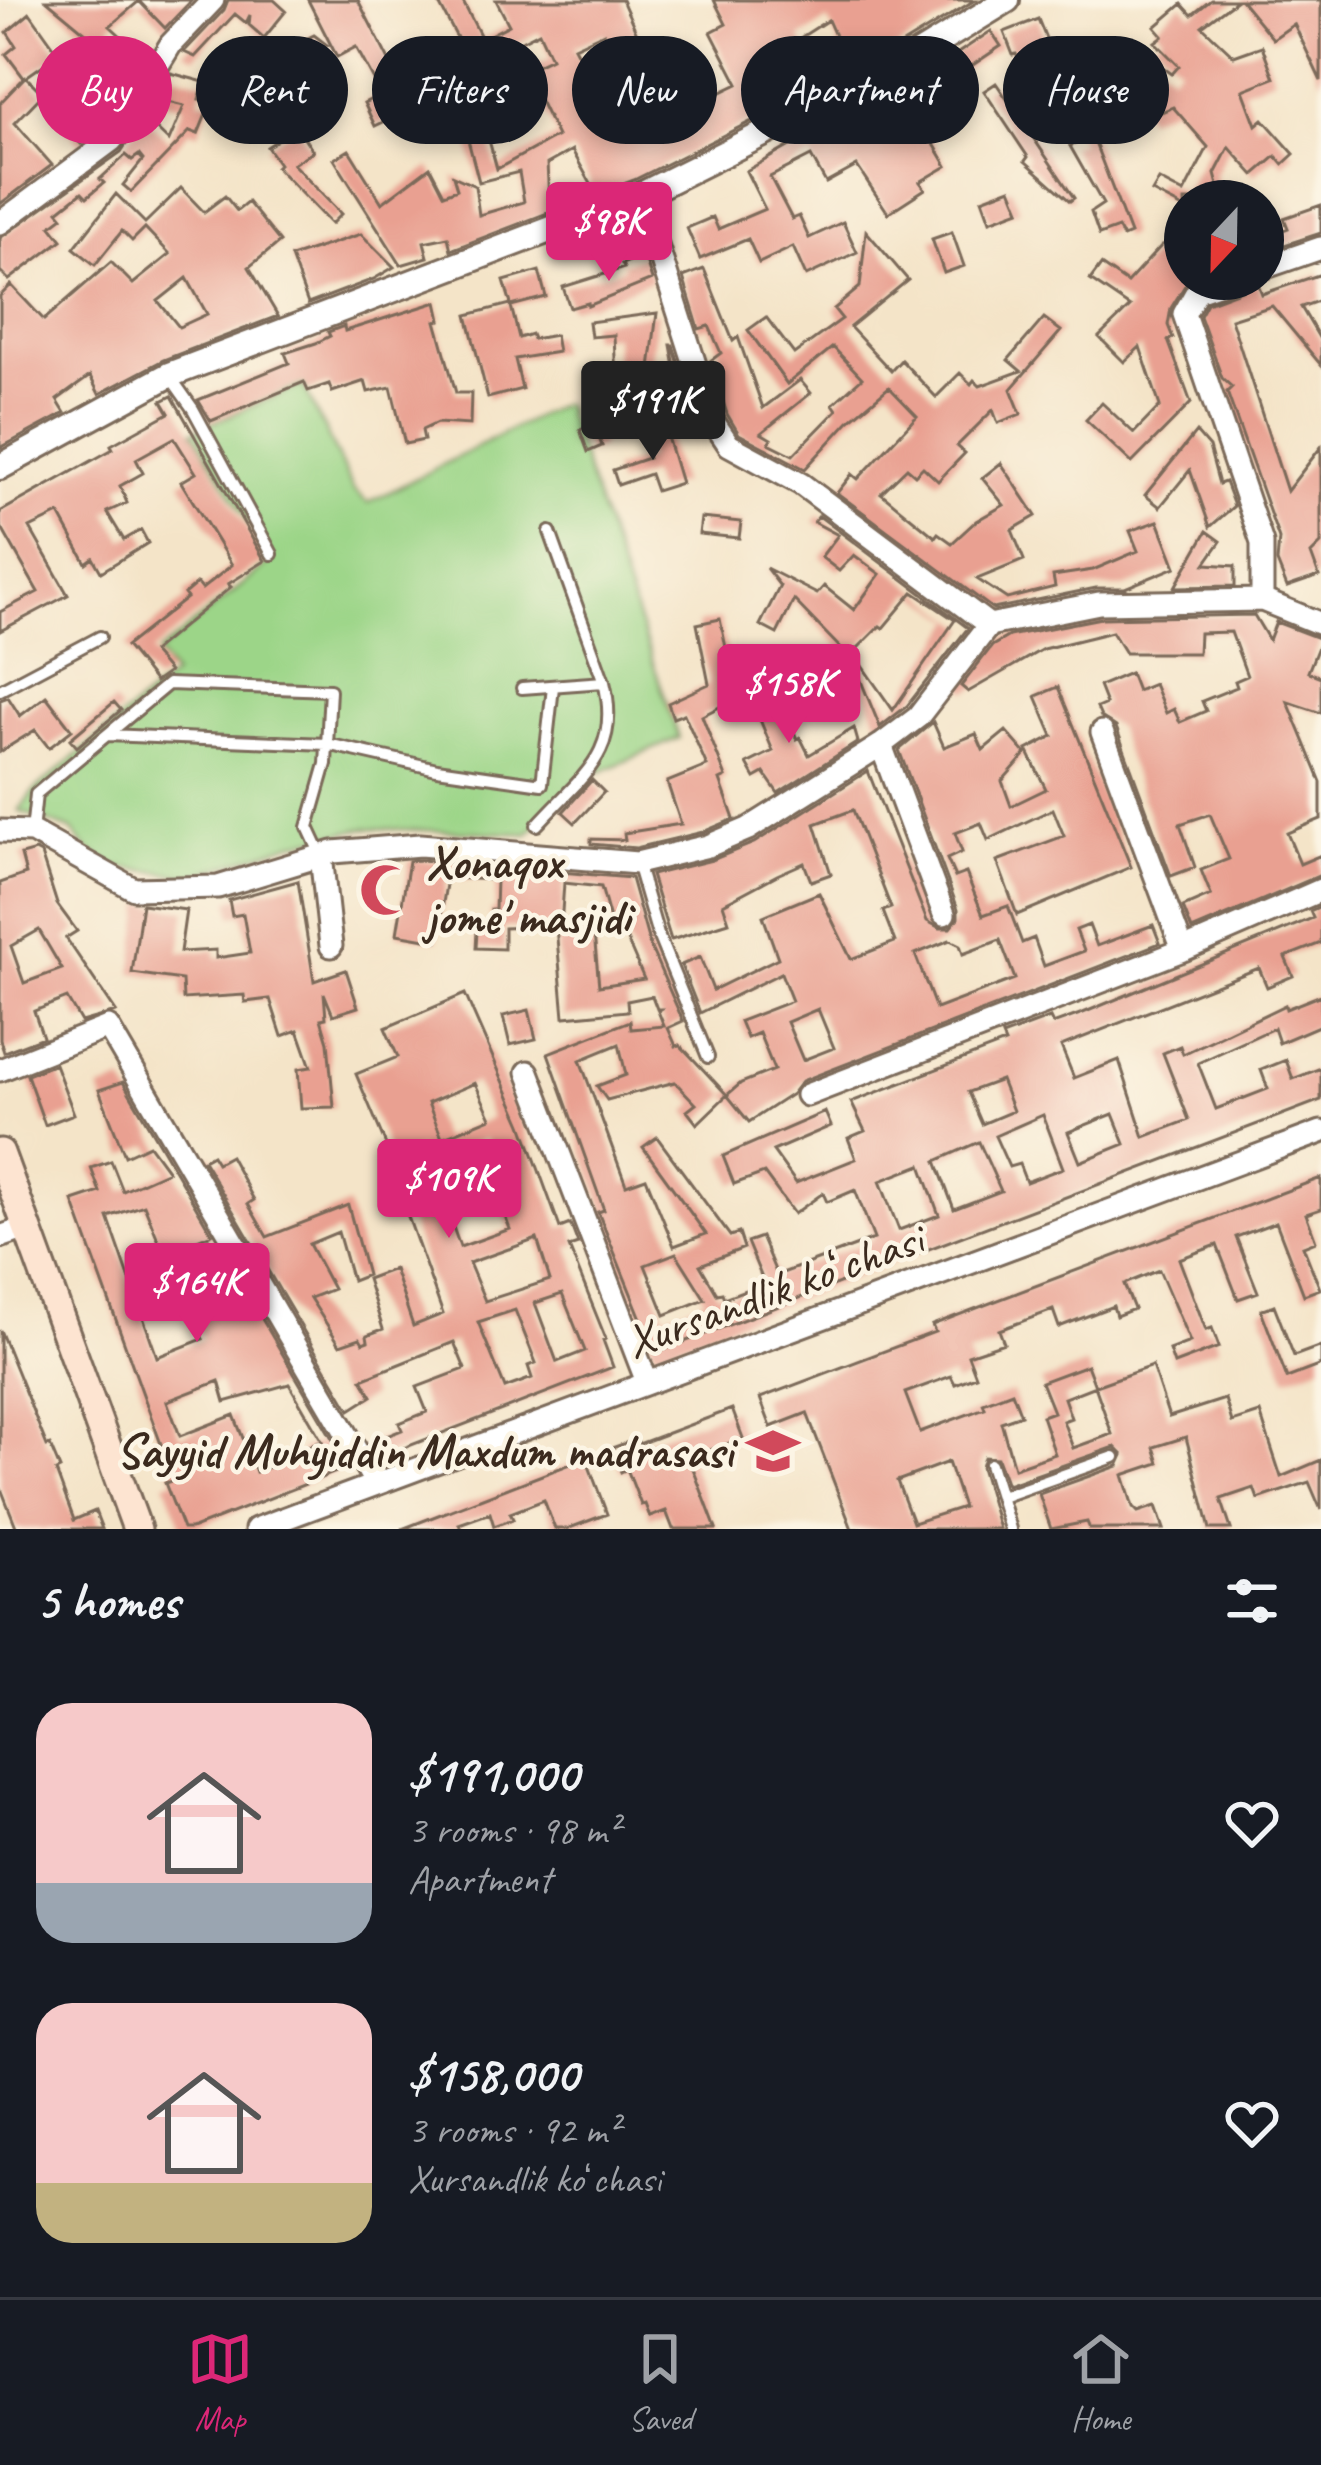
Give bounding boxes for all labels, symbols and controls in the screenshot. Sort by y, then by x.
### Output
chip: Buy [36,36,172,144]
chip: Rent [196,36,348,144]
chip: Filters [372,36,548,144]
chip: New [572,36,717,144]
chip: Apartment [741,36,979,144]
chip: House [1003,36,1169,144]
north arrow [1164,180,1284,300]
map controls [1164,180,1284,300]
pin: $98K [538,182,680,284]
text: $98K [573,196,645,245]
pin: $191K [569,361,737,463]
text: $191K [608,375,698,424]
pin: $158K [705,644,873,746]
text: $158K [744,658,834,707]
place label: Xonaqox jome' masjidi [421,832,637,947]
mosque icon: Xonaqox jome' masjidi [357,861,415,919]
pin: $109K [365,1139,533,1241]
text: $109K [404,1153,494,1202]
street label: Xursandlik koʻchasi [617,1207,935,1372]
pin: $164K [113,1243,281,1345]
text: $164K [152,1257,242,1306]
place label: Sayyid Muhyiddin Maxdum madrasasi [116,1421,739,1481]
school or university icon: Sayyid Muhyiddin Maxdum madrasasi [744,1422,802,1480]
icon: filters [1219,1568,1285,1634]
text: 5 homes [36,1569,179,1633]
text: $191,000 [408,1742,578,1806]
icon: home [132,1751,276,1895]
icon: heart [1219,1790,1285,1856]
text: 3 rooms · 98 m² [408,1806,619,1855]
text: Apartment [408,1855,551,1904]
text: $158,000 [408,2042,578,2106]
icon: home [132,2051,276,2195]
icon: heart [1219,2090,1285,2156]
text: 3 rooms · 92 m² [408,2106,619,2155]
text: Xursandlik koʻchasi [408,2155,661,2204]
tab: Map [187,2326,253,2440]
tab: Saved [627,2326,693,2440]
tab: Home [1068,2326,1134,2440]

